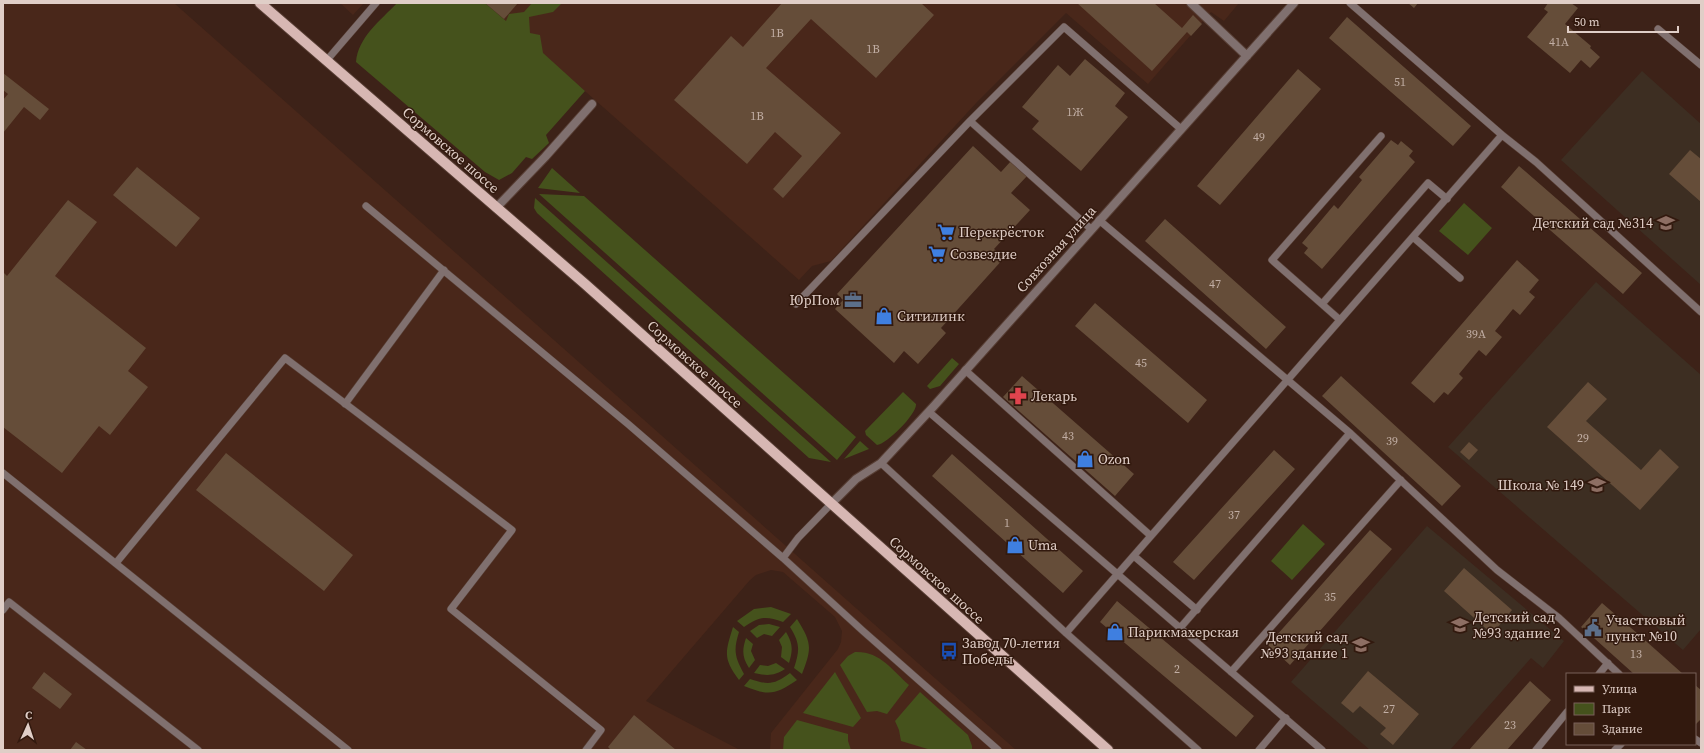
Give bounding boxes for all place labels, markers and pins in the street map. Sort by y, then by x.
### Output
place label: Детский сад №314 [1533,213,1653,233]
school or university icon: Детский сад №314 [1656,213,1676,233]
supermarket icon: Перекрёсток [936,222,956,242]
place label: Перекрёсток [959,222,1045,242]
supermarket icon: Созвездие [927,244,947,264]
place label: Созвездие [950,244,1017,264]
place label: ЮрПом [790,290,840,310]
office icon: ЮрПом [843,290,863,310]
shop icon: Ситилинк [874,306,894,326]
place label: Ситилинк [897,306,965,326]
pharmacy icon: Лекарь [1008,386,1028,406]
place label: Лекарь [1031,386,1077,406]
shop icon: Ozon [1075,449,1095,469]
place label: Ozon [1098,449,1131,469]
place label: Школа № 149 [1498,475,1584,495]
school or university icon: Школа № 149 [1587,475,1607,495]
shop icon: Uma [1005,535,1025,555]
place label: Uma [1028,535,1058,555]
place label: Детский сад №93 здание 2 [1473,607,1561,643]
place label: Участковый пункт №10 [1606,610,1686,646]
school or university icon: Детский сад №93 здание 2 [1450,615,1470,635]
public building icon: Участковый пункт №10 [1583,618,1603,638]
shop icon: Парикмахерская [1105,622,1125,642]
place label: Парикмахерская [1128,622,1239,642]
place label: Детский сад №93 здание 1 [1260,627,1348,663]
place label: Завод 70-летия Победы [962,633,1060,669]
school or university icon: Детский сад №93 здание 1 [1351,635,1371,655]
bus stop icon: Завод 70-летия Победы [939,641,959,661]

